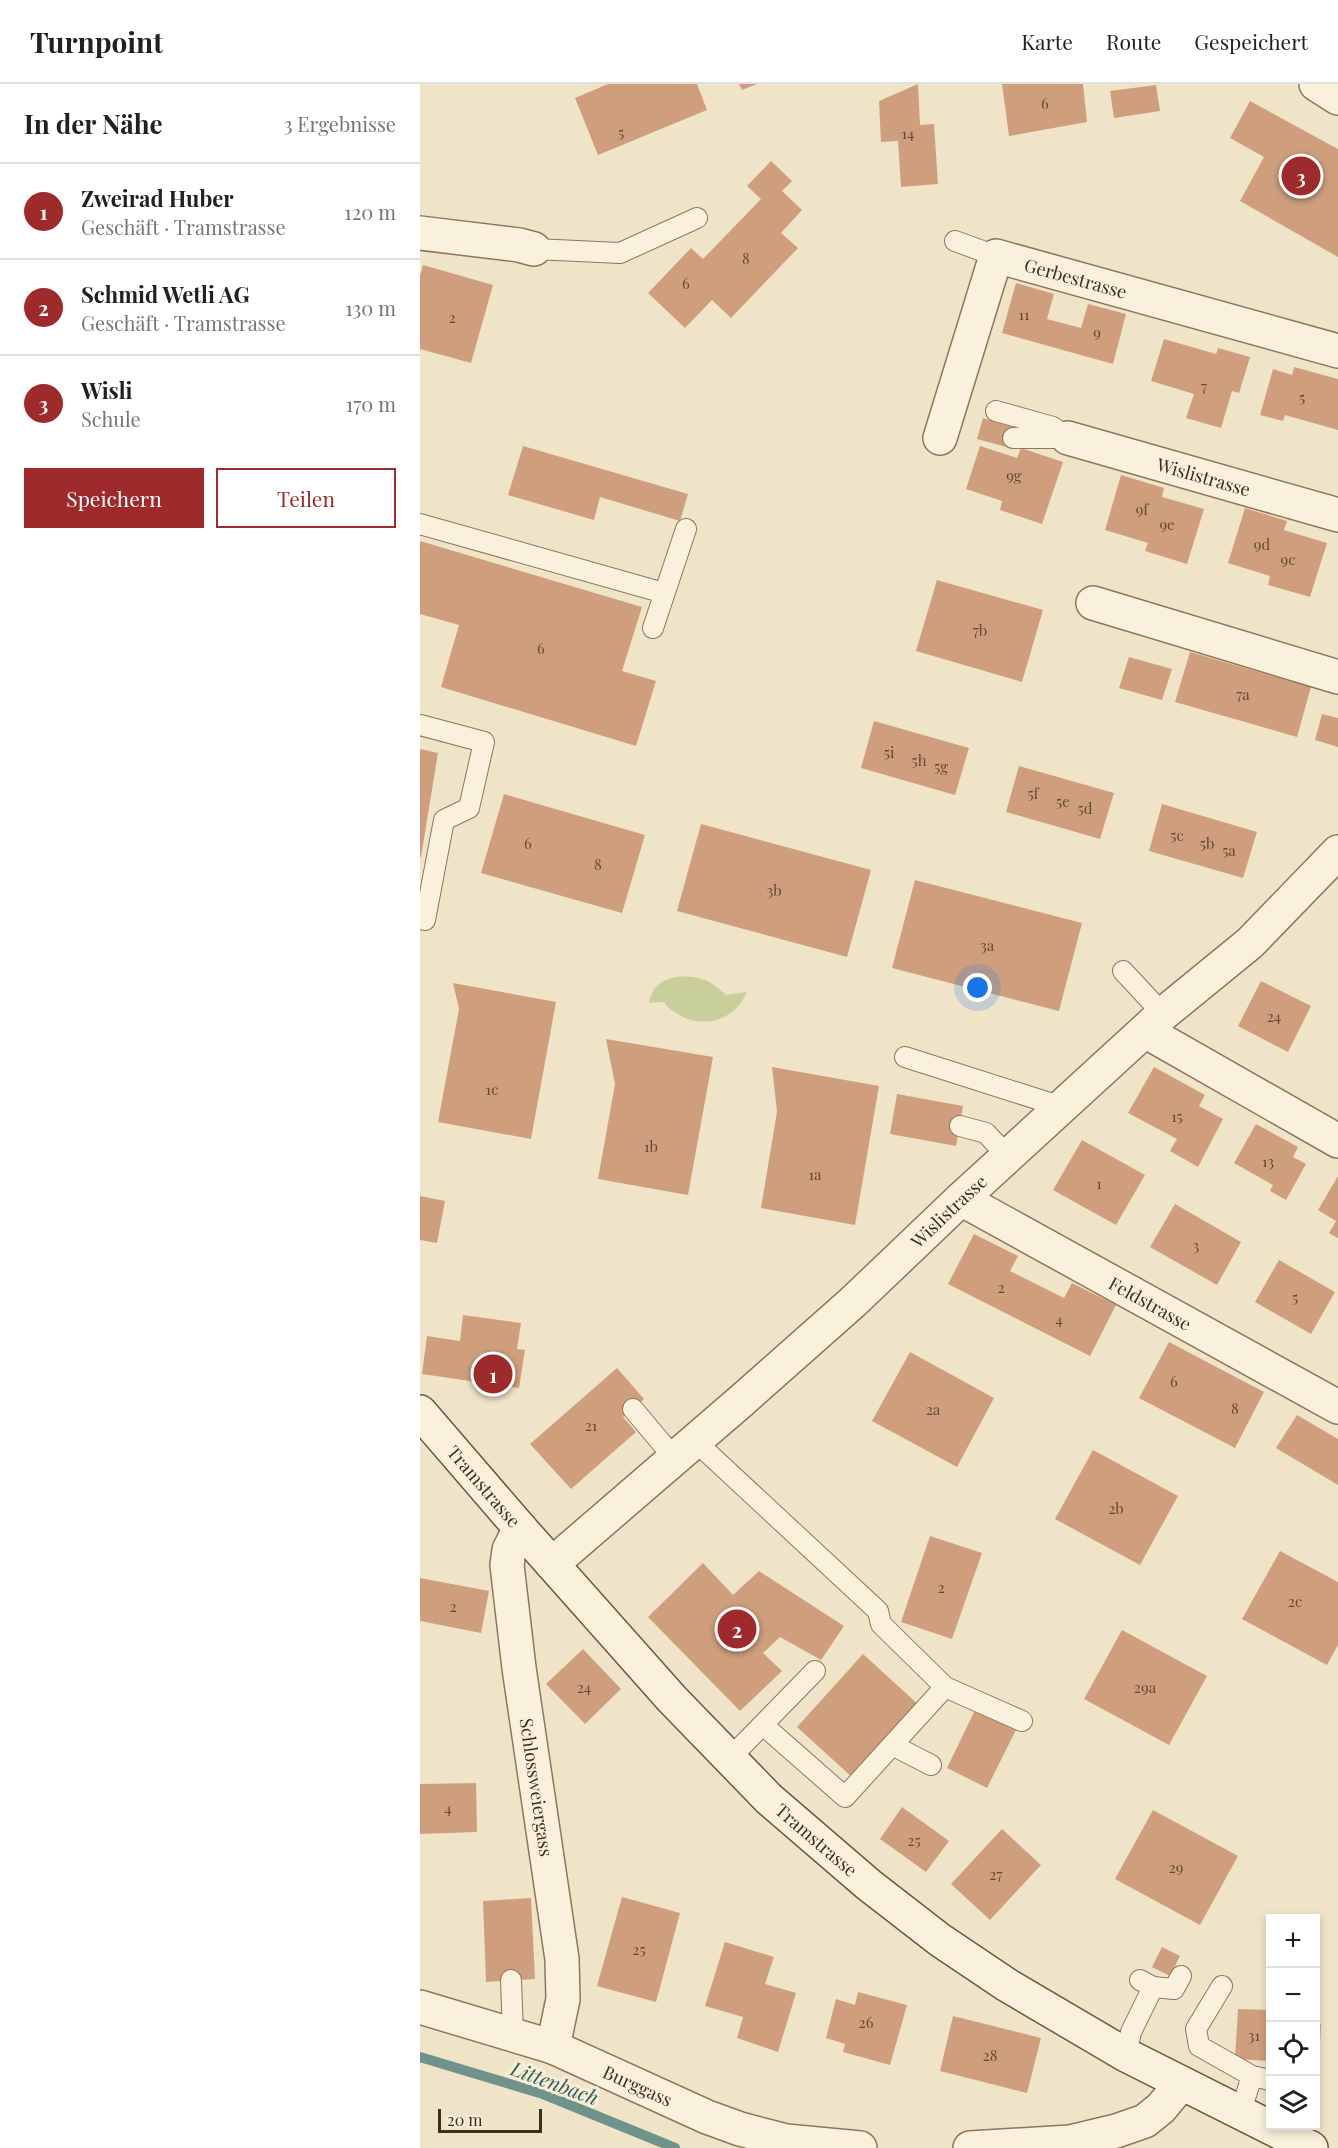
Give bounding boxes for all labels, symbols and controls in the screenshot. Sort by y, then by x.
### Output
text: Turnpoint [30,23,163,60]
text: Karte [1021,27,1073,55]
text: Route [1106,27,1161,55]
text: Gespeichert [1194,27,1308,55]
house number: 6 [1041,93,1049,113]
text: In der Nähe [24,106,163,141]
text: 3 Ergebnisse [283,110,396,137]
house number: 5 [618,122,624,142]
house number: 14 [902,123,914,143]
pin: 3 [1282,154,1320,199]
text: Zweirad Huber [81,183,234,213]
text: 1 [40,198,47,225]
text: 120 m [344,198,396,225]
text: Geschäft · Tramstrasse [81,213,286,240]
house number: 8 [742,248,750,268]
street label: Gerbestrasse [1022,252,1129,304]
house number: 6 [682,273,690,293]
text: Schmid Wetli AG [81,279,250,309]
text: 2 [38,294,49,321]
text: 130 m [345,294,396,321]
house number: 11 [1018,304,1030,324]
house number: 2 [448,307,456,327]
text: Geschäft · Tramstrasse [81,309,286,336]
house number: 9 [1093,322,1101,342]
text: Wisli [81,375,133,405]
house number: 7 [1201,376,1207,396]
house number: 5 [1299,387,1305,407]
text: 3 [39,390,48,417]
text: 170 m [346,390,396,417]
text: Schule [81,405,141,432]
street label: Wislistrasse [1153,452,1253,501]
house number: 9g [1006,465,1022,485]
button: Speichern [24,468,204,528]
button: Teilen [216,468,396,528]
house number: 9f [1136,499,1149,519]
house number: 9e [1159,514,1175,534]
house number: 9d [1254,534,1270,554]
house number: 9c [1281,549,1295,569]
house number: 7b [973,620,987,640]
house number: 6 [537,638,545,658]
house number: 7a [1236,684,1250,704]
house number: 5i [884,742,895,762]
house number: 5h [911,750,927,770]
house number: 5g [934,756,948,776]
house number: 5f [1027,783,1040,803]
house number: 5e [1056,791,1070,811]
house number: 5d [1078,798,1093,818]
house number: 5c [1170,825,1184,845]
house number: 6 [524,833,532,853]
house number: 5b [1200,833,1214,853]
house number: 5a [1222,840,1236,860]
house number: 8 [594,854,602,874]
house number: 3b [766,880,782,900]
house number: 3a [980,935,995,955]
your location [963,973,992,1002]
house number: 24 [1267,1006,1281,1026]
house number: 1c [486,1079,498,1099]
house number: 15 [1171,1106,1183,1126]
house number: 1b [644,1136,658,1156]
house number: 13 [1262,1151,1274,1171]
house number: 1a [808,1164,822,1184]
street label: Wislistrasse [905,1169,992,1254]
house number: 1 [1096,1173,1102,1193]
house number: 3 [1193,1235,1200,1255]
street label: Feldstrasse [1105,1271,1196,1336]
house number: 2 [997,1277,1005,1297]
house number: 5 [1292,1287,1298,1307]
house number: 4 [1055,1309,1063,1329]
pin: 1 [474,1352,512,1396]
house number: 6 [1170,1371,1178,1391]
house number: 8 [1231,1398,1239,1418]
house number: 2a [926,1399,941,1419]
house number: 21 [585,1415,598,1435]
street label: Tramstrasse [442,1440,526,1532]
house number: 2b [1108,1498,1124,1518]
house number: 2 [937,1577,945,1597]
house number: 2c [1288,1591,1302,1611]
house number: 2 [449,1596,457,1616]
pin: 2 [718,1606,756,1652]
house number: 24 [577,1677,591,1697]
house number: 29a [1134,1677,1157,1697]
street label: Schlossweiergass [515,1716,559,1858]
house number: 4 [444,1798,452,1818]
street label: Tramstrasse [771,1798,863,1882]
house number: 25 [907,1830,921,1850]
house number: 29 [1169,1857,1183,1877]
house number: 27 [989,1864,1003,1884]
map controls [1266,1914,1320,2130]
button: + [1266,1914,1320,1968]
house number: 25 [632,1939,646,1959]
button: − [1266,1968,1320,2022]
house number: 26 [859,2012,874,2032]
button: locate [1266,2022,1320,2076]
house number: 31 [1248,2025,1261,2045]
house number: 28 [983,2045,998,2065]
water label: Littenbach [507,2053,603,2110]
street label: Burggass [599,2059,676,2112]
button: layers [1266,2076,1320,2130]
scale bar [438,2106,542,2134]
text: 20 m [447,2109,482,2130]

